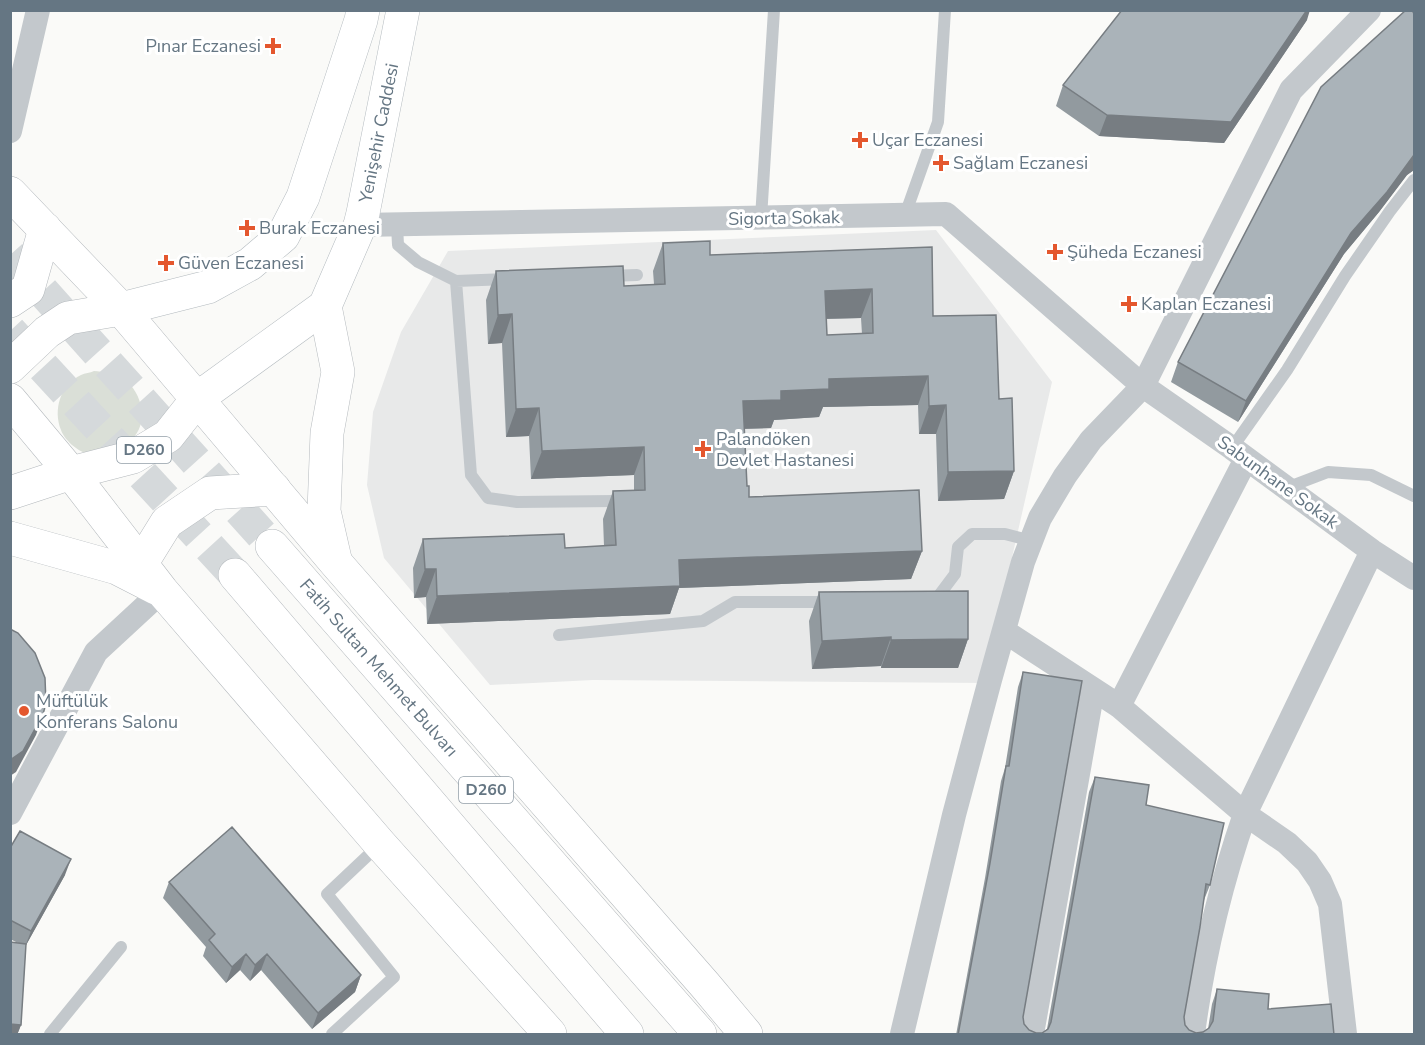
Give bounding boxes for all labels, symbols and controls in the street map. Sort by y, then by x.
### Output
place label: Pınar Eczanesi [146,34,261,58]
marker: Pınar Eczanesi [266,39,280,53]
street label: Yenişehir Caddesi [353,61,404,206]
place label: Uçar Eczanesi [872,128,983,152]
marker: Uçar Eczanesi [853,133,867,147]
place label: Sağlam Eczanesi [953,151,1088,175]
marker: Sağlam Eczanesi [934,156,948,170]
street label: Sigorta Sokak [728,205,841,231]
place label: Burak Eczanesi [259,216,380,240]
marker: Burak Eczanesi [240,221,254,235]
place label: Şüheda Eczanesi [1067,240,1202,264]
marker: Şüheda Eczanesi [1048,245,1062,259]
place label: Güven Eczanesi [178,251,304,275]
marker: Güven Eczanesi [159,256,173,270]
place label: Kaplan Eczanesi [1141,292,1271,316]
marker: Kaplan Eczanesi [1122,297,1136,311]
place label: Palandöken Devlet Hastanesi [716,427,854,472]
street label: Sabunhane Sokak [1213,430,1344,535]
road number: D260 [117,437,171,463]
marker: Palandöken Devlet Hastanesi [694,440,712,458]
street label: Fatih Sultan Mehmet Bulvarı [294,574,463,762]
place label: Müftülük Konferans Salonu [36,689,178,734]
marker: Müftülük Konferans Salonu [17,704,31,718]
road number: D260 [459,777,513,803]

